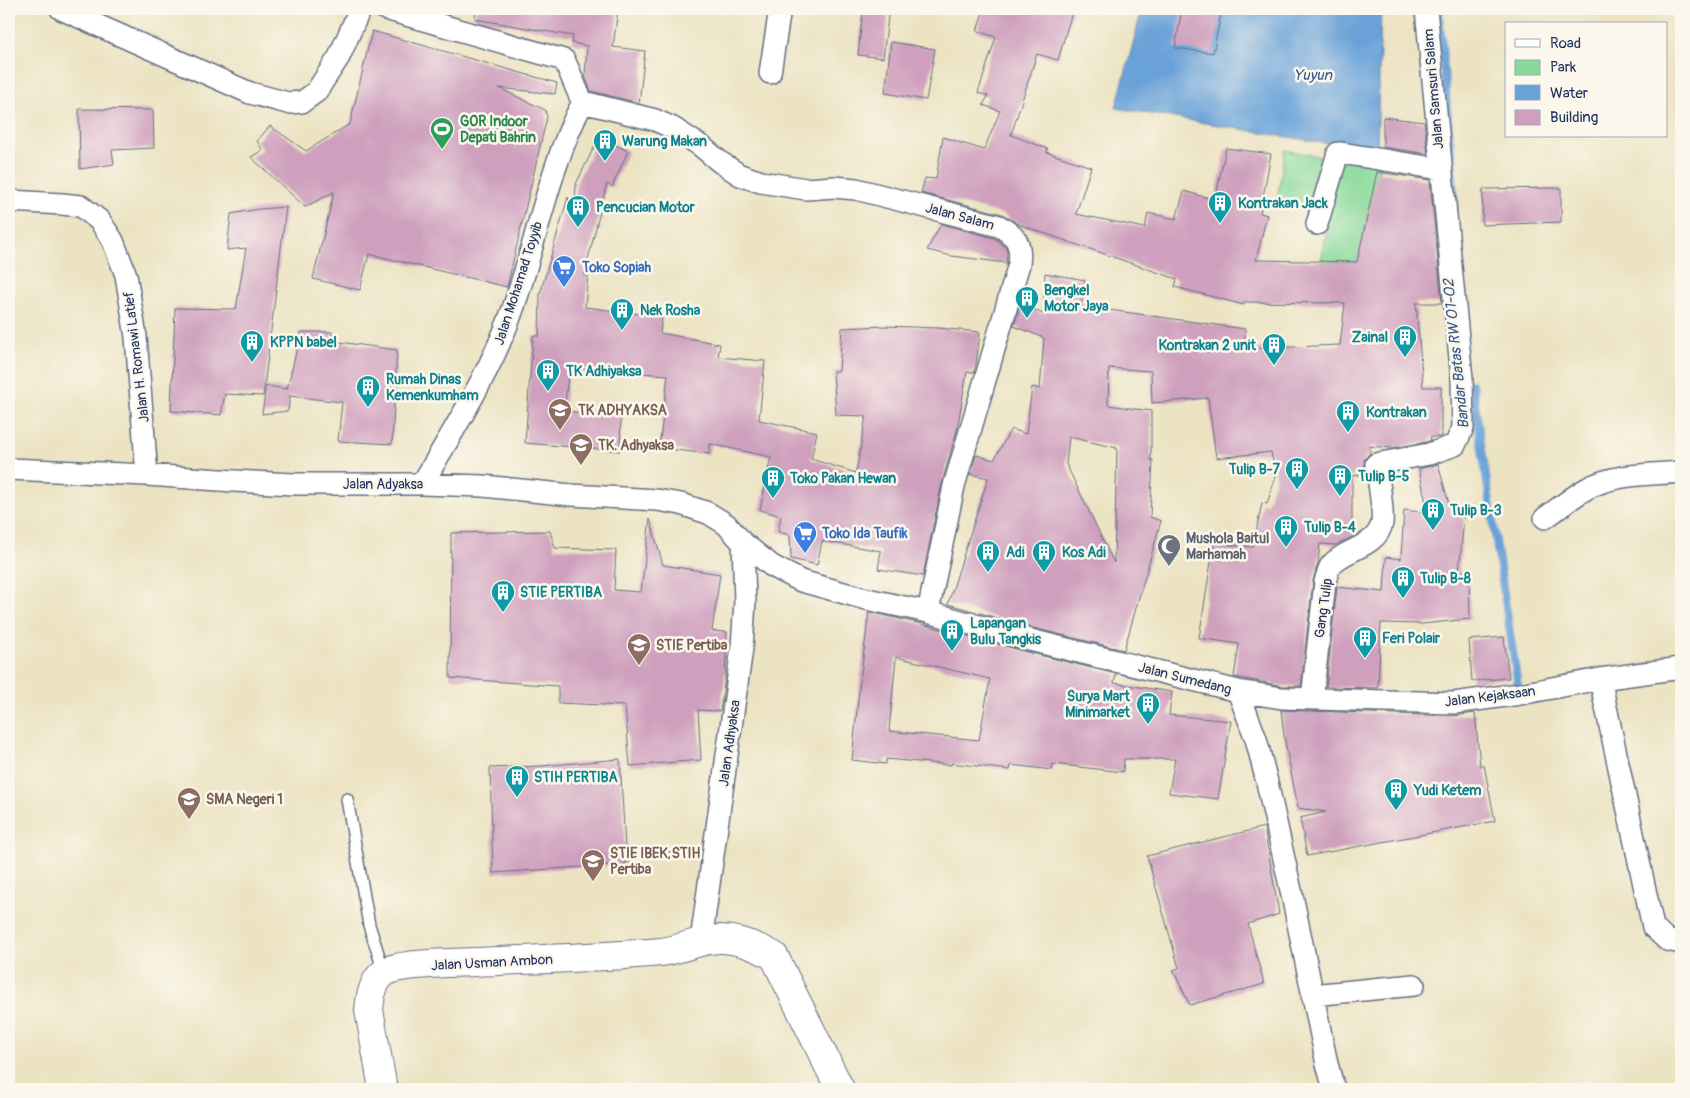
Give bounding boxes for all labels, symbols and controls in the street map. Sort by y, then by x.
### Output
legend [1505,22,1668,138]
street label: Jalan Samsuri Salam [1420,28,1447,150]
text: Road [1550,34,1581,53]
text: Park [1550,58,1577,77]
water label: Yuyun [1294,66,1334,85]
text: Water [1550,84,1589,103]
text: Building [1550,108,1598,127]
place label: GOR Indoor Depati Bahrin [460,113,536,146]
sports icon: GOR Indoor Depati Bahrin [429,116,455,150]
building icon: Warung Makan [592,128,618,162]
place label: Warung Makan [622,133,707,150]
building icon: Kontrakan Jack [1207,190,1233,224]
building icon: Pencucian Motor [565,194,591,228]
place label: Kontrakan Jack [1238,195,1328,212]
place label: Pencucian Motor [596,199,696,216]
street label: Jalan Salam [924,199,996,234]
street label: Jalan Mohamad Toyyib [490,219,547,347]
supermarket icon: Toko Sopiah [551,254,577,288]
place label: Toko Sopiah [581,259,651,276]
water label: Bandar Batas RW 01-02 [1439,277,1474,430]
place label: Bengkel Motor Jaya [1044,282,1109,315]
building icon: Bengkel Motor Jaya [1014,285,1040,319]
street label: Jalan H. Romawi Latief [120,290,153,423]
building icon: Nek Rosha [609,297,635,331]
place label: Nek Rosha [640,302,701,319]
building icon: Zainal [1392,324,1418,358]
building icon: KPPN babel [239,329,265,363]
place label: Zainal [1352,329,1388,346]
building icon: Kontrakan 2 unit [1261,332,1287,366]
place label: KPPN babel [270,334,337,351]
place label: Kontrakan 2 unit [1158,337,1256,354]
building icon: TK Adhiyaksa [535,358,561,392]
place label: TK Adhiyaksa [565,363,642,380]
place label: Rumah Dinas Kemenkumham [386,371,479,404]
building icon: Rumah Dinas Kemenkumham [355,374,381,408]
school or university icon: TK ADHYAKSA [547,397,573,431]
building icon: Kontrakan [1335,399,1361,433]
place label: TK ADHYAKSA [577,402,667,419]
place label: Kontrakan [1366,404,1427,421]
school or university icon: TK. Adhyaksa [568,432,594,466]
place label: TK. Adhyaksa [597,437,674,454]
building icon: Tulip B-7 [1284,456,1310,490]
place label: Tulip B-7 [1228,461,1281,478]
building icon: Tulip B-5 [1327,463,1353,497]
building icon: Toko Pakan Hewan [760,465,786,499]
place label: Tulip B-5 [1357,468,1410,485]
place label: Toko Pakan Hewan [789,470,896,487]
street label: Jalan Adyaksa [343,476,423,493]
building icon: Tulip B-3 [1420,497,1446,531]
place label: Tulip B-3 [1449,502,1502,519]
building icon: Tulip B-4 [1273,514,1299,548]
place label: Tulip B-4 [1303,519,1357,536]
supermarket icon: Toko Ida Taufik [792,520,818,554]
place label: Toko Ida Taufik [821,525,908,542]
place label: Mushola Baitul Marhamah [1186,530,1269,563]
mosque icon: Mushola Baitul Marhamah [1156,533,1182,567]
building icon: Adi [975,539,1001,573]
building icon: Kos Adi [1031,539,1057,573]
place label: Adi [1006,544,1025,561]
place label: Kos Adi [1062,544,1106,561]
building icon: Tulip B-8 [1390,565,1416,599]
place label: Tulip B-8 [1419,570,1471,587]
street label: Gang Tulip [1311,577,1336,639]
building icon: STIE PERTIBA [490,579,516,613]
place label: STIE PERTIBA [520,584,602,601]
place label: Lapangan Bulu Tangkis [970,615,1042,648]
building icon: Lapangan Bulu Tangkis [939,618,965,652]
building icon: Feri Polair [1352,625,1378,659]
place label: Feri Polair [1382,630,1441,647]
school or university icon: STIE Pertiba [626,632,652,666]
place label: STIE Pertiba [656,637,728,654]
street label: Jalan Sumedang [1136,659,1233,698]
street label: Jalan Kejaksaan [1444,682,1536,710]
place label: Surya Mart Minimarket [1065,688,1130,721]
building icon: Surya Mart Minimarket [1135,691,1161,725]
street label: Jalan Adhyaksa [715,699,744,787]
building icon: STIH PERTIBA [504,764,530,798]
place label: STIH PERTIBA [534,769,618,786]
building icon: Yudi Ketem [1383,777,1409,811]
place label: Yudi Ketem [1413,782,1482,799]
school or university icon: SMA Negeri 1 [176,786,202,820]
place label: SMA Negeri 1 [206,791,283,808]
place label: STIE IBEK;STIH Pertiba [610,845,701,878]
school or university icon: STIE IBEK;STIH Pertiba [580,848,606,882]
street label: Jalan Usman Ambon [431,951,553,974]

